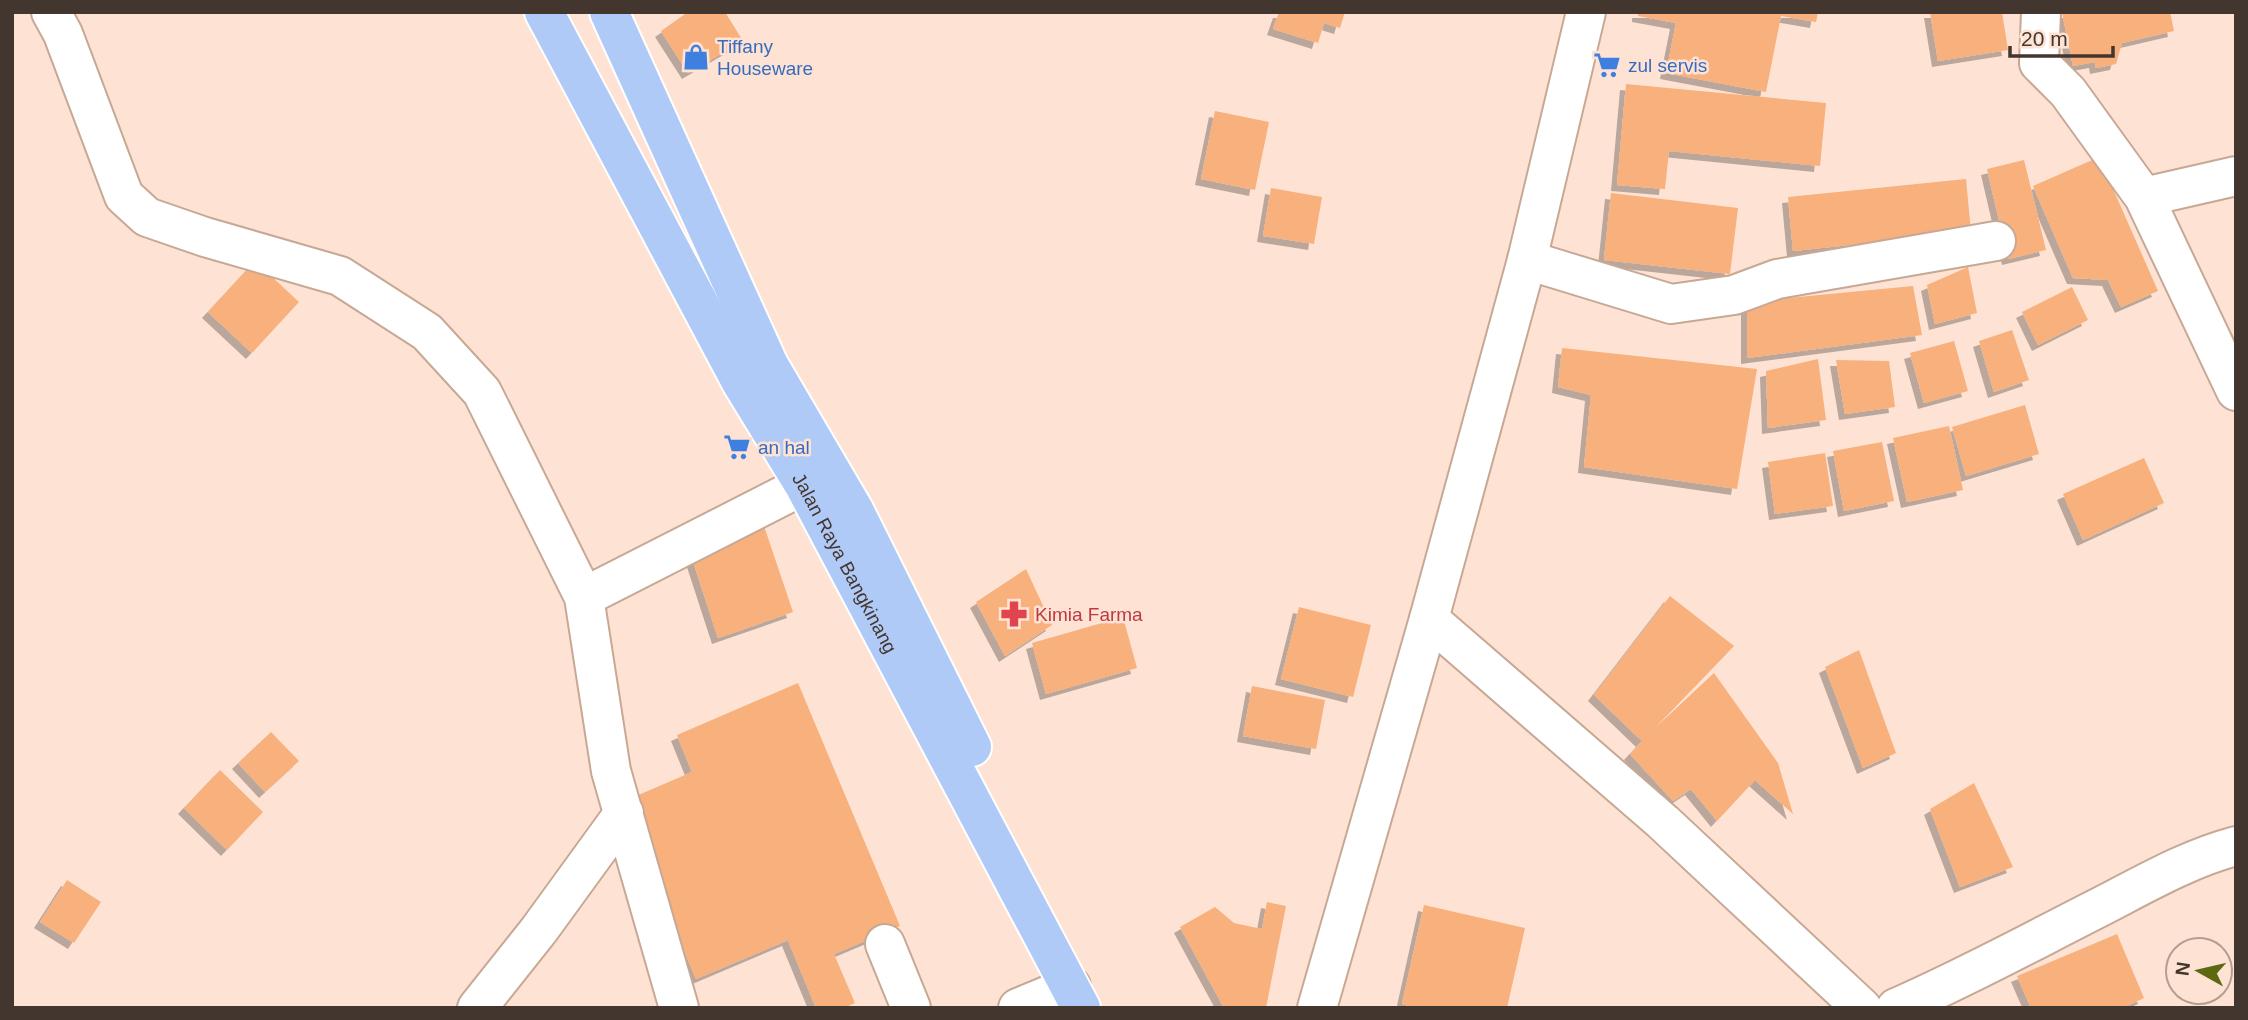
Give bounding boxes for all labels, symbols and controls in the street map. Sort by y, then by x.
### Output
scale bar [2010,14,2113,58]
text: 20 m [2021,27,2068,50]
place label: Tiffany Houseware [717,36,813,79]
shop icon: Tiffany Houseware [681,42,711,72]
supermarket icon: zul servis [1592,50,1622,80]
place label: zul servis [1628,55,1707,76]
supermarket icon: an hal [722,432,752,462]
place label: an hal [758,437,810,458]
street label: Jalan Raya Bangkinang [788,469,901,657]
pharmacy icon: Kimia Farma [999,599,1029,629]
place label: Kimia Farma [1035,604,1143,625]
north arrow [2164,936,2234,1006]
text: N [2171,960,2194,977]

